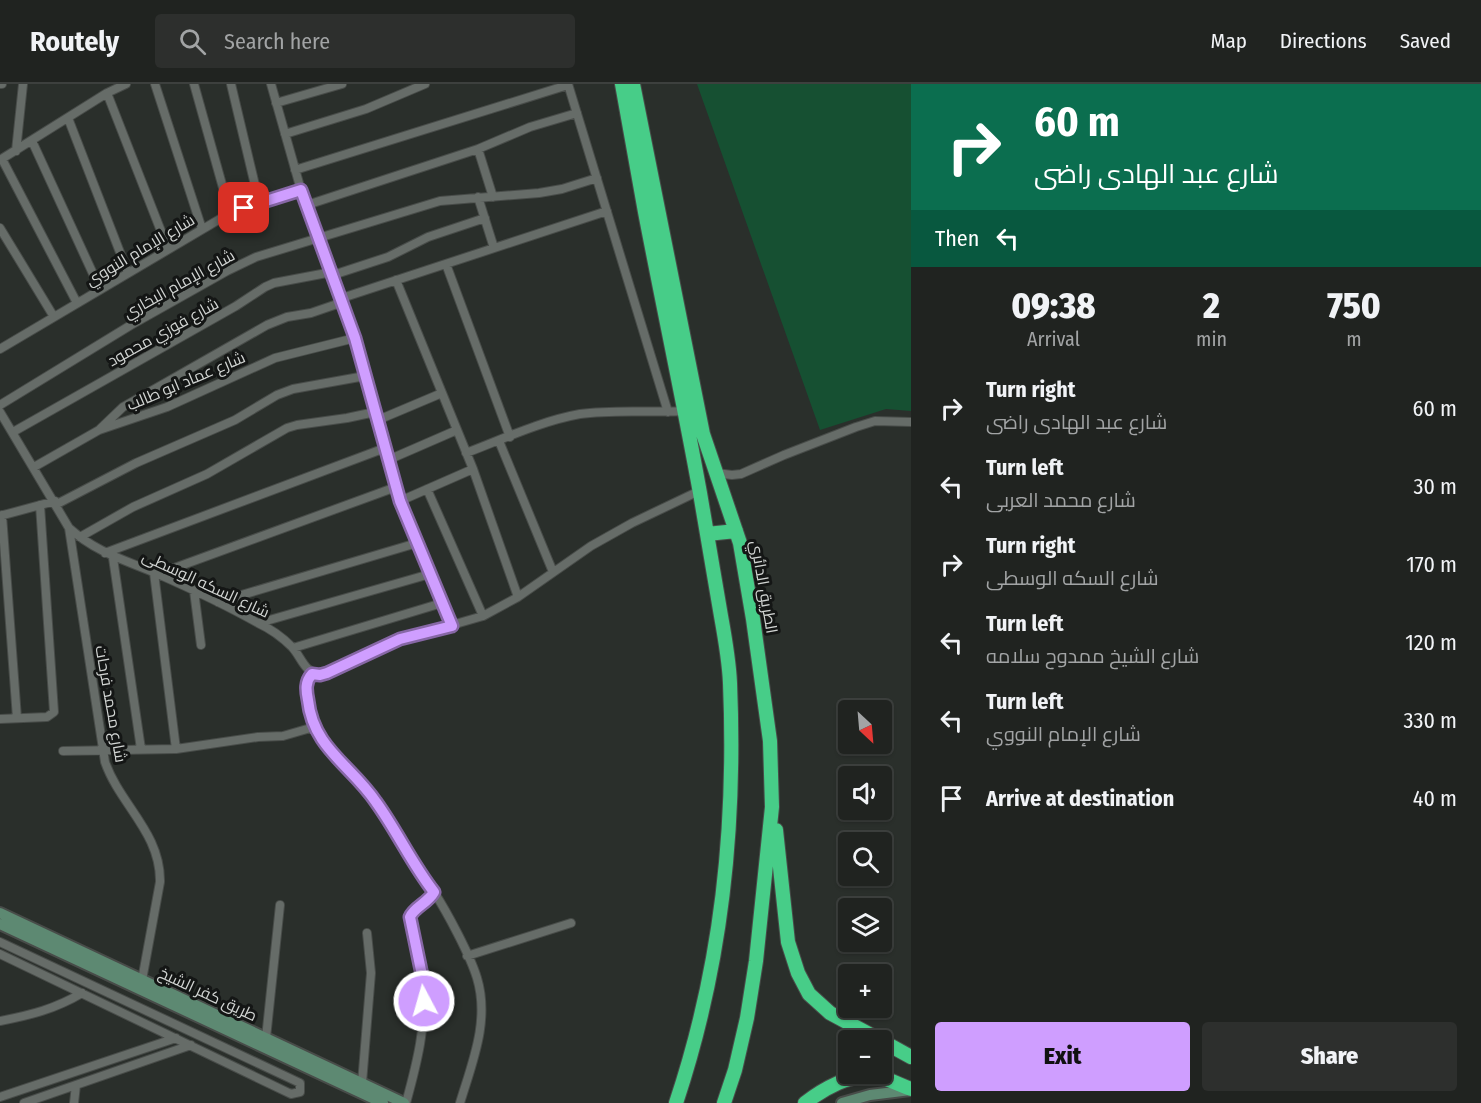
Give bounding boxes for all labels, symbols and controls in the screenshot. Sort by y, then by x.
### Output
search box [155,14,575,68]
text: Routely [30,25,119,58]
icon: search [176,25,209,58]
text: Search here [224,28,330,55]
text: Map [1210,28,1247,54]
text: Directions [1280,28,1367,54]
text: Saved [1400,28,1451,54]
text: 60 m [1034,97,1120,147]
icon: right [935,108,1013,186]
text: شارع عبد الهادى راضى [1034,158,1279,190]
pin [218,182,269,233]
icon: arrive [227,191,260,224]
street label: شارع الإمام النووي [82,210,200,293]
icon: left [991,222,1024,255]
text: Then [935,225,979,252]
street label: شارع الإمام البخاري [120,246,240,326]
text: 09:38 [1011,284,1096,328]
text: 2 [1203,284,1220,328]
text: 750 [1327,284,1381,328]
street label: شارع فوزي محمود [104,294,224,374]
text: Arrival [1027,327,1080,351]
text: min [1196,327,1227,351]
text: m [1346,327,1362,351]
street label: شارع عماد ابو طالب [124,347,249,416]
text: Turn right [986,376,1075,403]
icon: right [935,392,968,425]
text: 60 m [1413,395,1457,422]
text: شارع عبد الهادى راضى [986,410,1167,434]
text: Turn left [986,454,1064,481]
icon: left [935,470,968,503]
text: 30 m [1414,473,1457,500]
text: شارع محمد العربى [986,488,1136,512]
text: Turn right [986,532,1075,559]
street label: الطريق الدائري [743,539,782,636]
street label: شارع السكه الوسطى [139,546,273,624]
icon: right [935,548,968,581]
text: 170 m [1406,551,1457,578]
text: شارع السكه الوسطى [986,566,1159,590]
text: Turn left [986,610,1064,637]
icon: left [935,626,968,659]
text: 120 m [1405,629,1457,656]
street label: شارع محمد فرحات [89,644,131,764]
text: شارع الشيخ ممدوح سلامه [986,644,1199,668]
text: Turn left [986,688,1064,715]
north arrow [838,700,892,754]
map controls [838,700,892,1084]
icon: left [935,704,968,737]
text: 330 m [1404,707,1457,734]
text: شارع الإمام النووي [986,722,1141,746]
button: sound [838,766,892,820]
icon: arrive [935,782,968,815]
text: Arrive at destination [986,785,1174,812]
text: 40 m [1413,785,1457,812]
button: search [838,832,892,886]
button: layers [838,898,892,952]
street label: طريق كفر الشيخ [155,963,260,1027]
button: + [838,964,892,1018]
position arrow [392,969,456,1033]
button: Exit [935,1022,1190,1091]
button: Share [1202,1022,1457,1091]
button: − [838,1030,892,1084]

